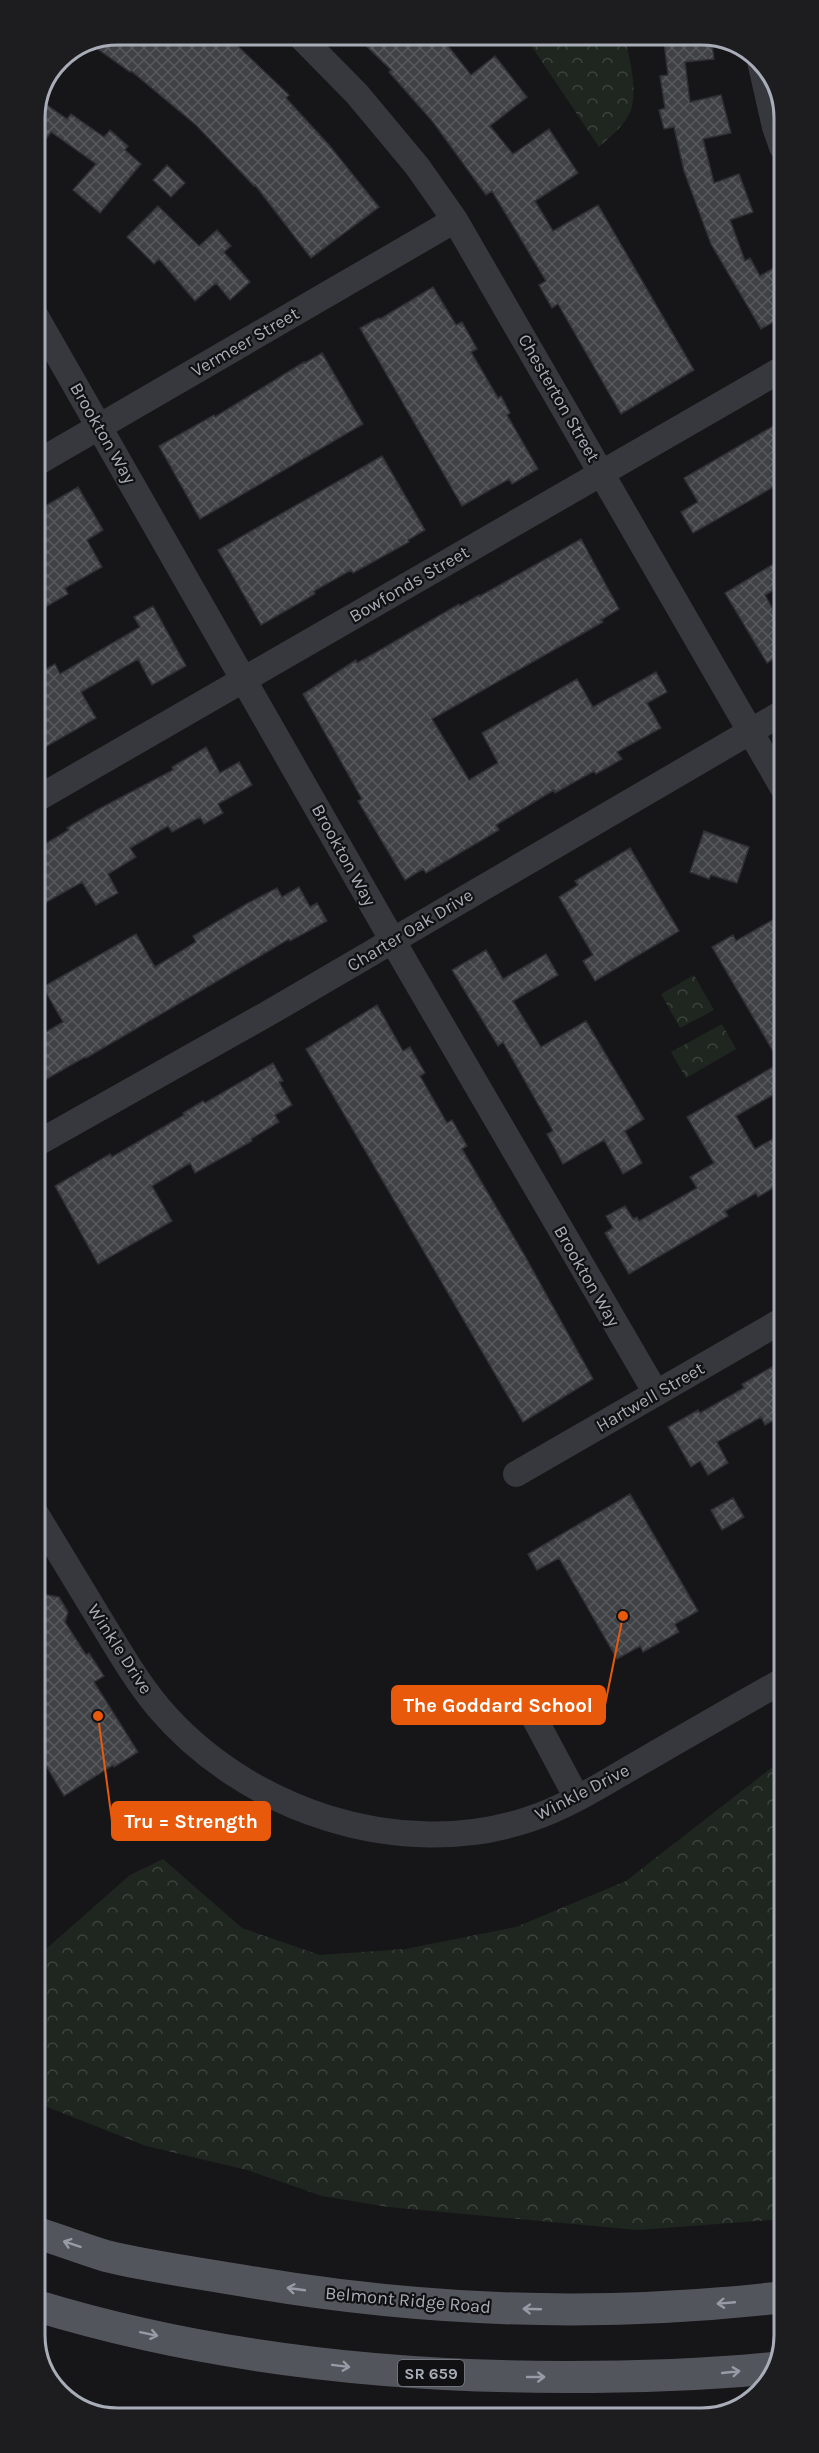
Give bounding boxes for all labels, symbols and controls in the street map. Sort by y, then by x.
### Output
street label: Vermeer Street [187,302,303,382]
street label: Chesterton Street [513,330,605,466]
street label: Brookton Way [65,379,141,488]
street label: Bowfonds Street [345,541,473,627]
street label: Brookton Way [307,800,381,910]
street label: Charter Oak Drive [343,884,477,976]
street label: Brookton Way [549,1222,625,1331]
street label: Hartwell Street [592,1357,708,1437]
street label: Winkle Drive [83,1600,157,1698]
callout: The Goddard School [392,1686,605,1724]
text: The Goddard School [403,1694,593,1717]
street label: Winkle Drive [531,1759,633,1825]
callout: Tru = Strength [112,1802,270,1840]
text: Tru = Strength [124,1810,258,1833]
one-way arrow [63,2238,82,2249]
street label: Belmont Ridge Road [324,2282,492,2318]
one-way arrow [286,2284,306,2295]
one-way arrow [717,2298,737,2309]
one-way arrow [522,2304,542,2315]
one-way arrow [139,2329,158,2341]
road number: SR 659 [398,2360,464,2386]
one-way arrow [331,2361,351,2372]
one-way arrow [720,2367,740,2378]
one-way arrow [525,2371,545,2383]

